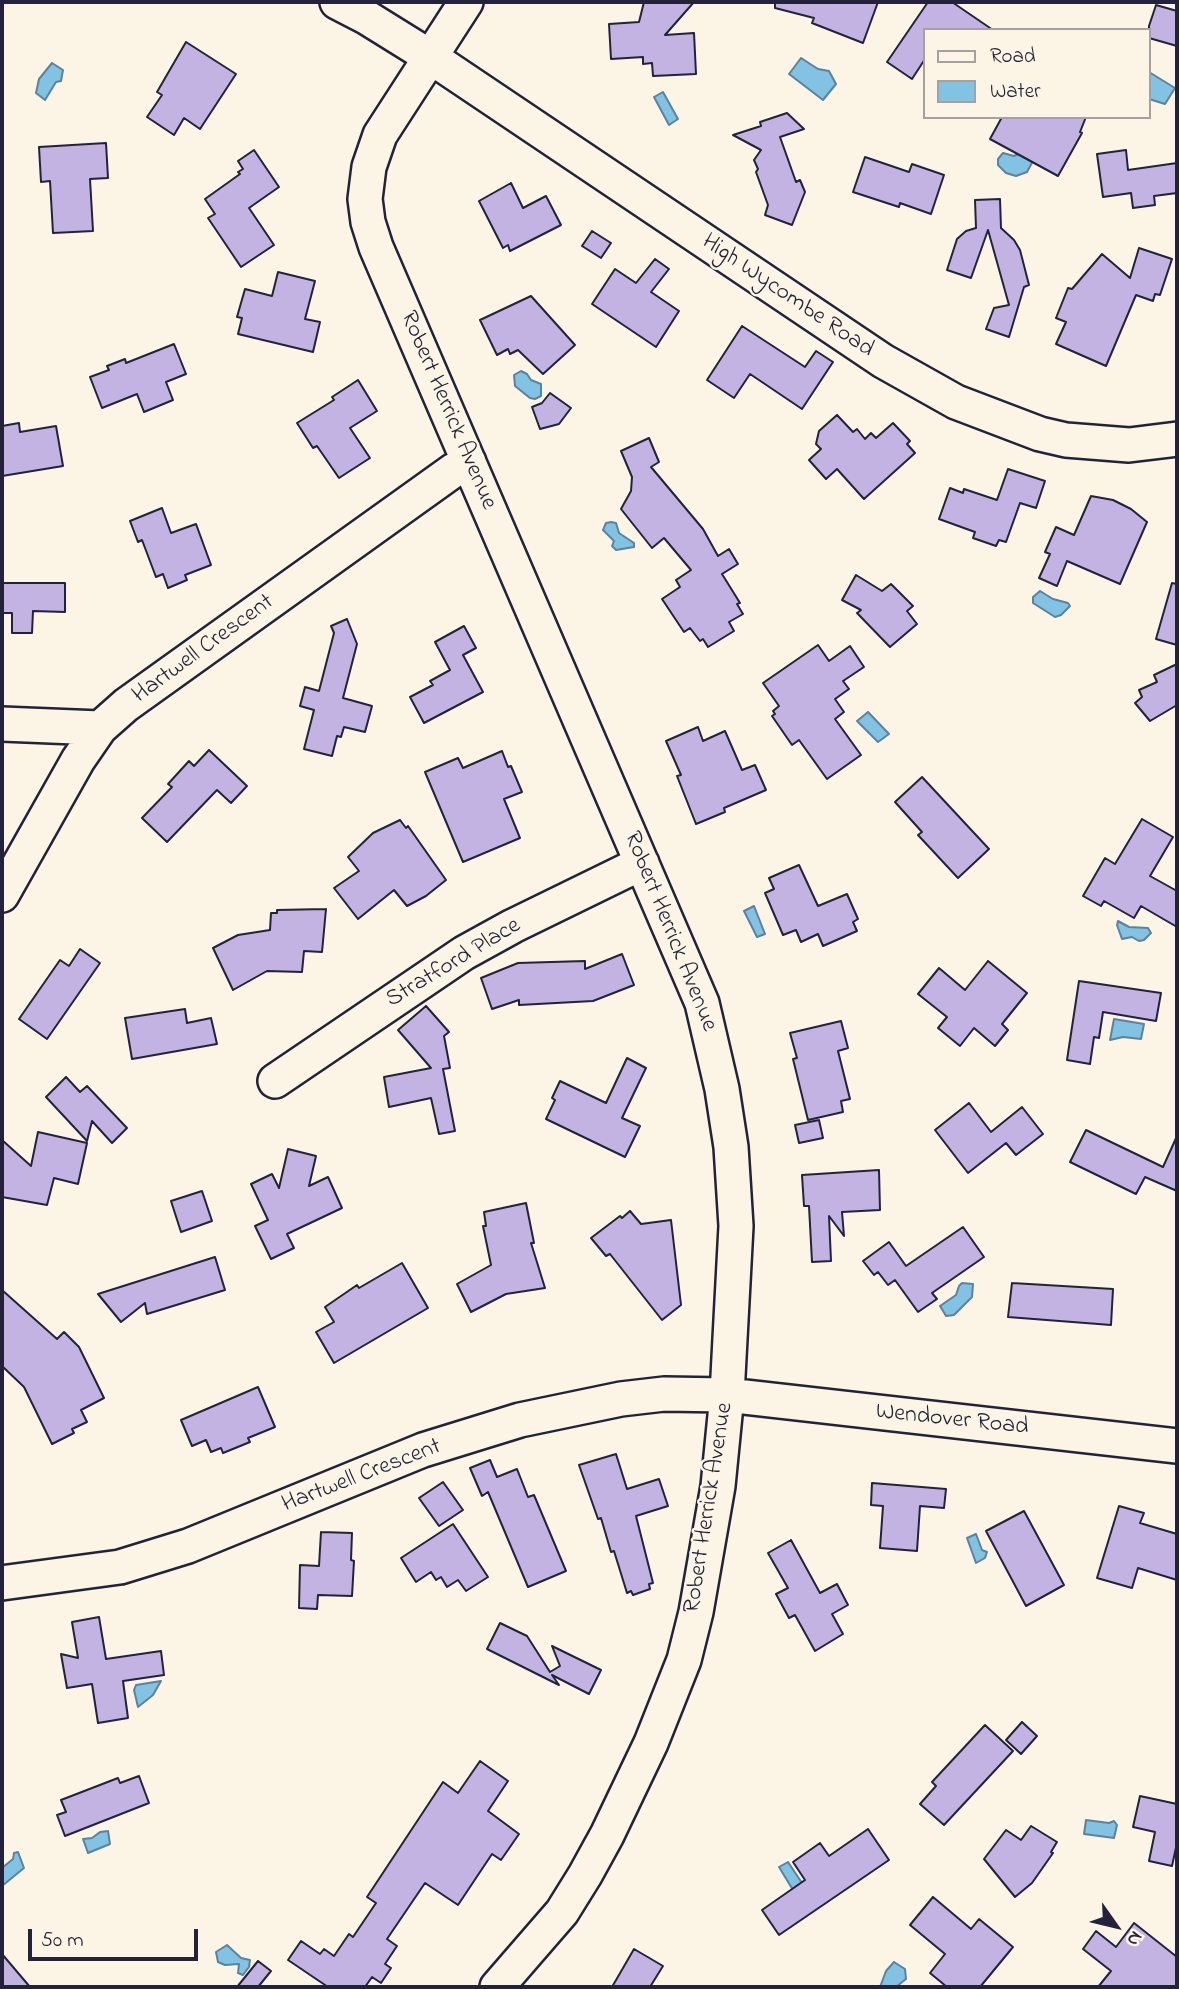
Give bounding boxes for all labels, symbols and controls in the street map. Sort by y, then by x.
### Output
legend [923,28,1151,119]
text: Road [990,42,1036,72]
text: Water [990,77,1041,107]
street label: High Wycombe Road [695,229,879,365]
street label: Robert Herrick Avenue [392,307,502,515]
street label: Hartwell Crescent [128,589,280,711]
street label: Robert Herrick Avenue [616,828,722,1036]
street label: Stratford Place [381,913,527,1015]
street label: Wendover Road [874,1399,1030,1443]
street label: Robert Herrick Avenue [679,1401,741,1615]
street label: Hartwell Crescent [278,1433,446,1521]
north arrow [1081,1891,1151,1961]
scale bar [32,1916,201,1960]
text: N [1119,1925,1149,1951]
text: 50 m [41,1926,84,1956]

